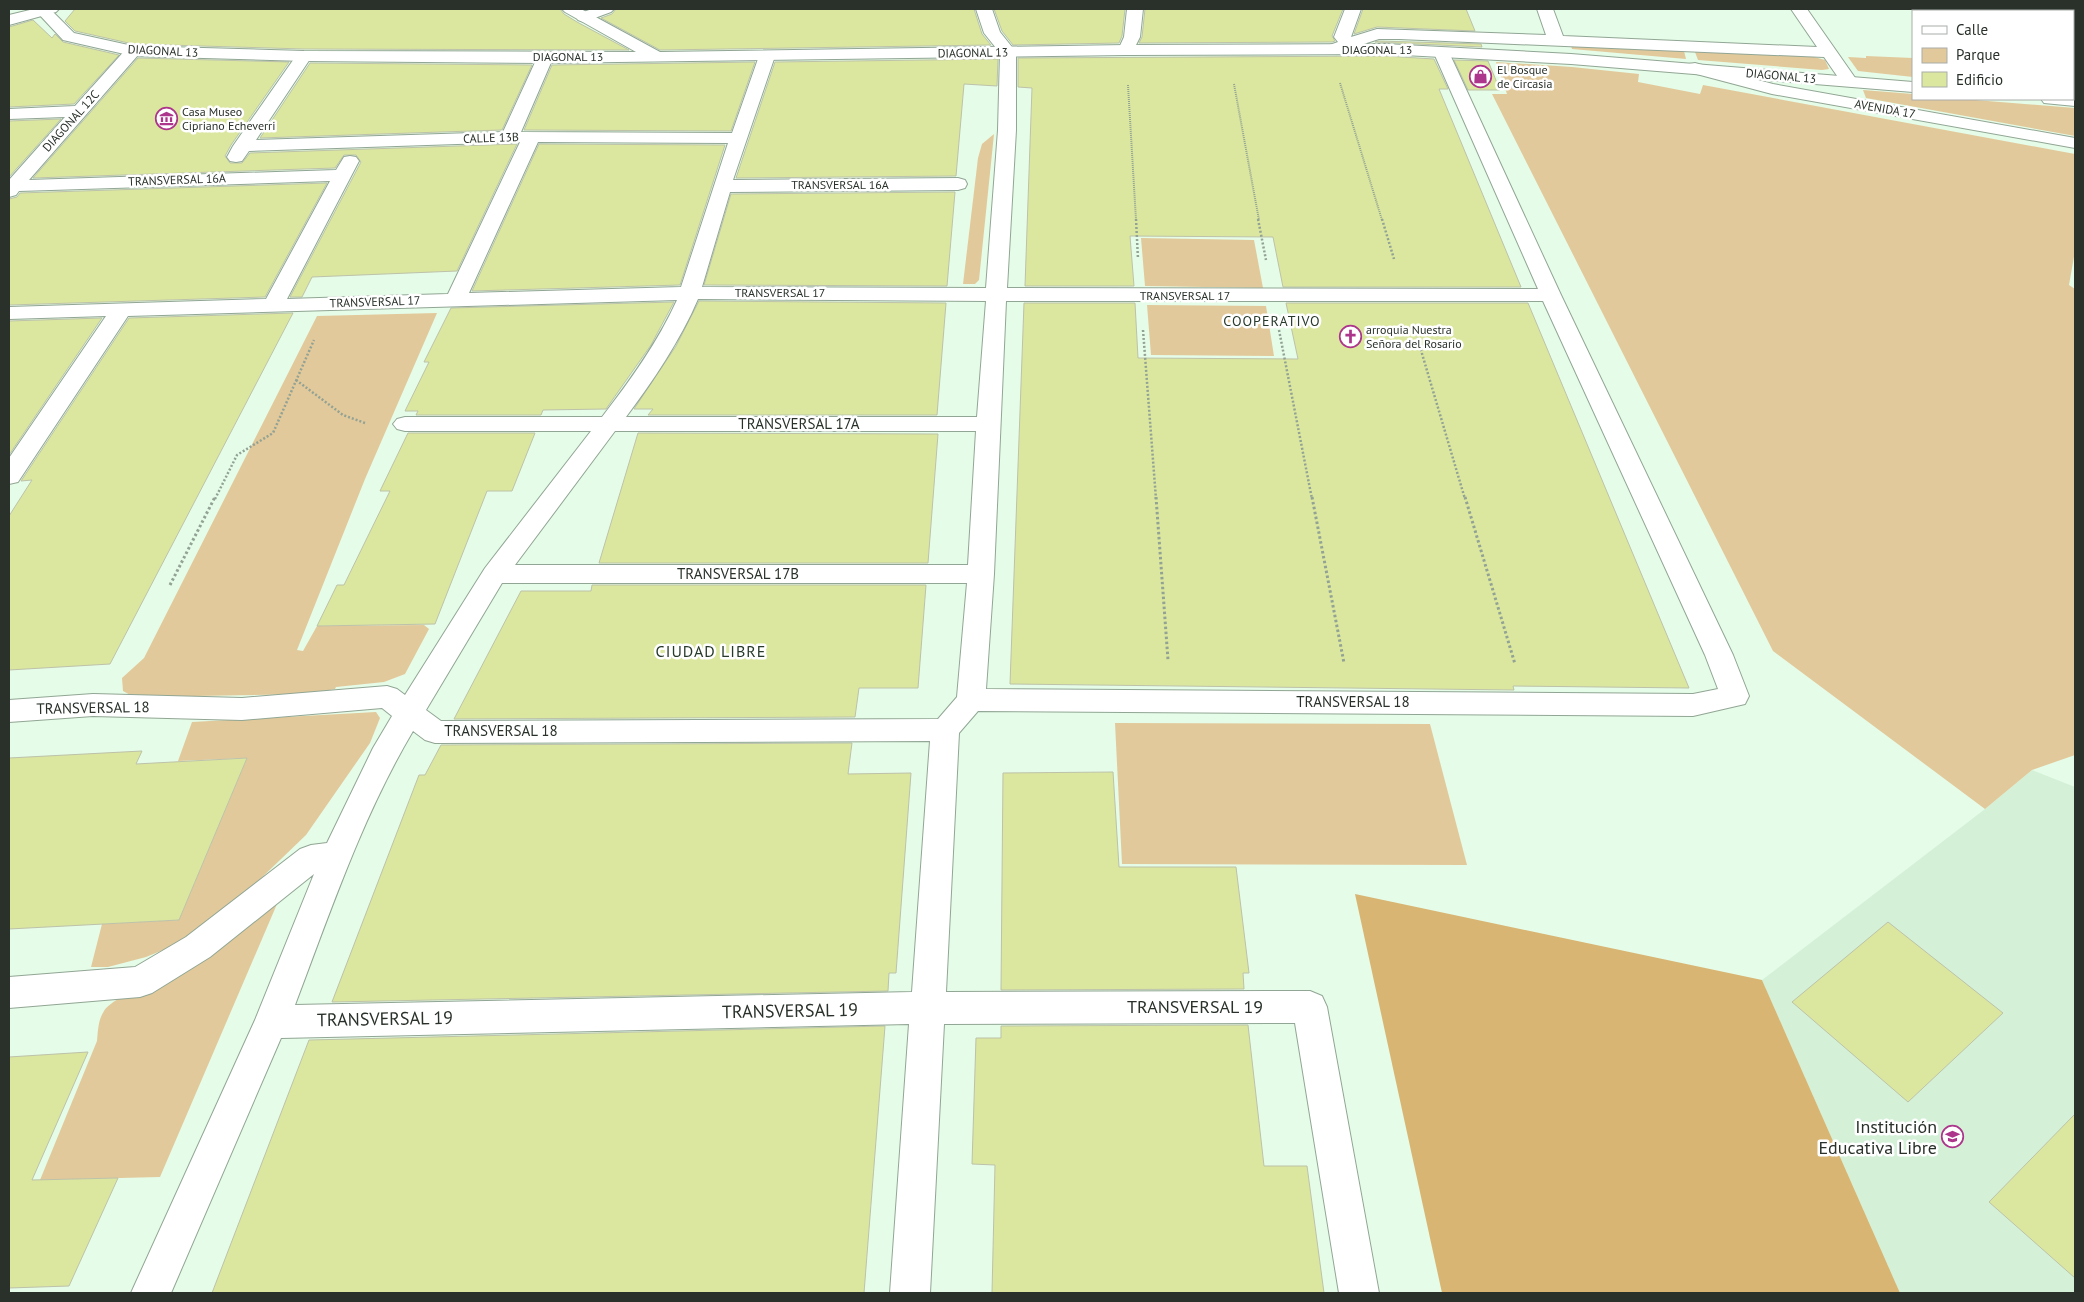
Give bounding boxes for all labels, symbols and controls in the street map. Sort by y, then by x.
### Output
legend [1912,10,2074,100]
text: Calle [1956,20,1988,39]
street label: DIAGONAL 13 [127,41,199,60]
street label: DIAGONAL 13 [1342,42,1412,57]
street label: DIAGONAL 13 [938,44,1008,61]
text: Parque [1956,45,2000,64]
street label: DIAGONAL 13 [533,49,603,64]
place label: El Bosque de Circasia [1497,62,1553,91]
shop icon: El Bosque de Circasia [1469,65,1493,89]
street label: DIAGONAL 13 [1745,65,1817,86]
text: Edificio [1956,70,2003,89]
street label: DIAGONAL 12C [39,87,102,154]
street label: AVENIDA 17 [1853,96,1917,121]
place label: Casa Museo Cipriano Echeverri [182,104,275,133]
museum icon: Casa Museo Cipriano Echeverri [154,107,178,131]
street label: CALLE 13B [463,129,519,146]
street label: TRANSVERSAL 16A [128,170,226,189]
street label: TRANSVERSAL 16A [791,177,889,192]
street label: TRANSVERSAL 17 [735,285,825,300]
street label: TRANSVERSAL 17 [1140,288,1230,303]
street label: TRANSVERSAL 17 [329,292,421,311]
district label: COOPERATIVO [1223,312,1321,330]
place label: arroquia Nuestra Señora del Rosario [1366,322,1462,351]
church icon: arroquia Nuestra Señora del Rosario [1338,325,1362,349]
street label: TRANSVERSAL 17A [738,414,860,433]
street label: TRANSVERSAL 17B [677,564,799,583]
district label: CIUDAD LIBRE [656,641,766,661]
street label: TRANSVERSAL 18 [1296,692,1410,711]
street label: TRANSVERSAL 18 [36,697,150,718]
street label: TRANSVERSAL 18 [444,721,558,740]
street label: TRANSVERSAL 19 [1127,995,1263,1018]
street label: TRANSVERSAL 19 [722,998,858,1023]
street label: TRANSVERSAL 19 [317,1006,453,1031]
place label: Institución Educativa Libre [1818,1115,1937,1159]
school or university icon: Institución Educativa Libre [1941,1125,1965,1149]

